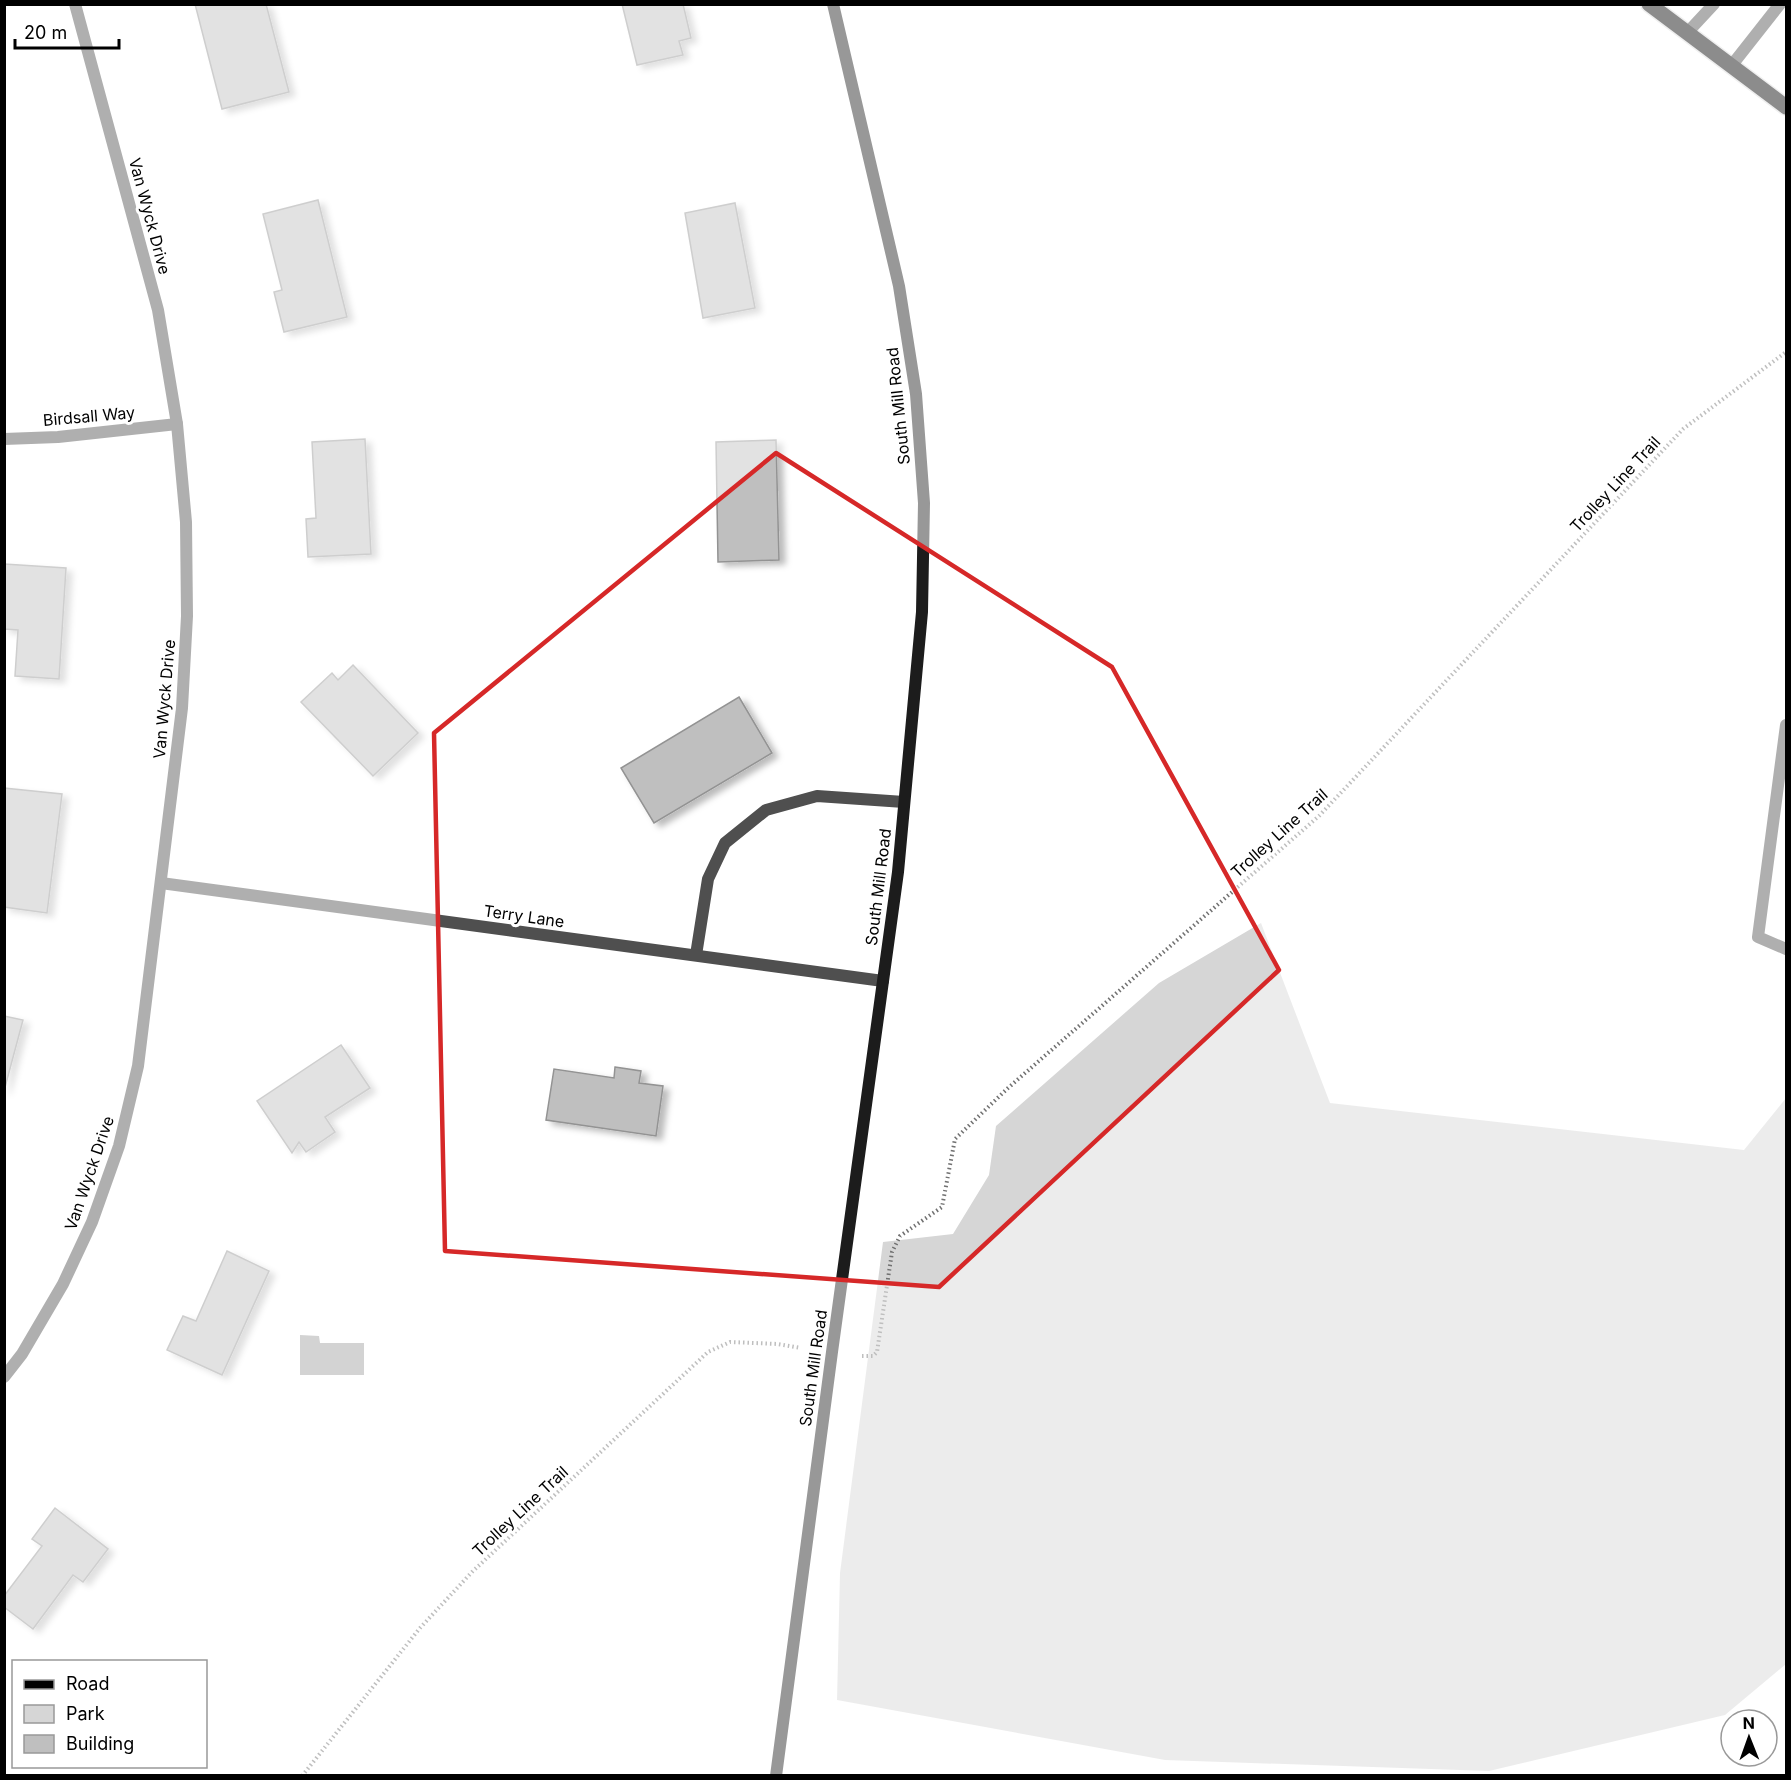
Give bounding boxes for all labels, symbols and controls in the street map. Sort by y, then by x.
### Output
scale bar [15,12,118,50]
text: 20 m [24,22,67,43]
street label: Van Wyck Drive [125,156,175,276]
street label: South Mill Road [882,346,914,466]
street label: Birdsall Way [42,402,136,430]
street label: Trolley Line Trail [1566,432,1664,536]
street label: Van Wyck Drive [149,638,179,760]
street label: Trolley Line Trail [1226,784,1332,882]
street label: South Mill Road [861,827,895,947]
street label: Terry Lane [482,900,566,932]
street label: Van Wyck Drive [60,1113,118,1233]
street label: South Mill Road [795,1308,831,1428]
street label: Trolley Line Trail [468,1462,572,1560]
legend [12,1660,207,1768]
text: Road [66,1673,109,1694]
text: Park [66,1703,105,1724]
north arrow [1719,1708,1779,1768]
text: N [1742,1713,1755,1733]
text: Building [66,1733,134,1754]

